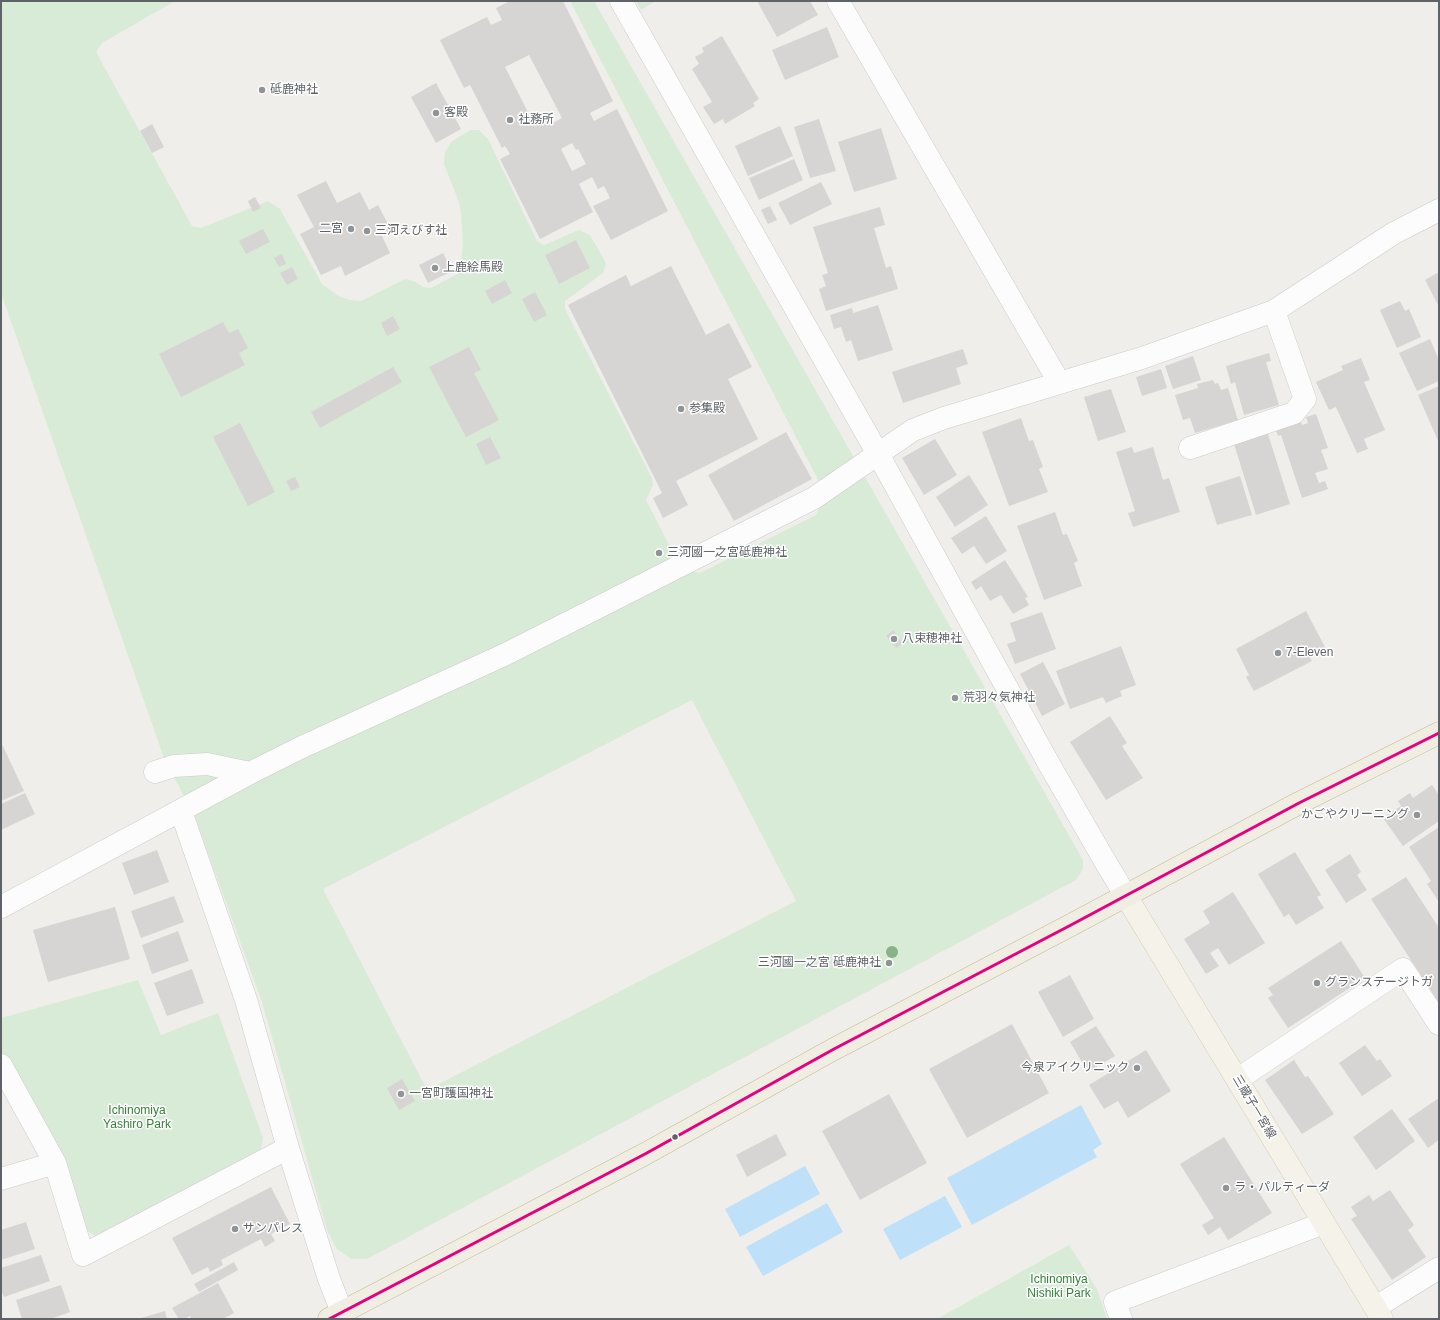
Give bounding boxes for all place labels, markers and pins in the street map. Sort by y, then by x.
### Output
place label: 砥鹿神社 [270,83,318,97]
marker: 砥鹿神社 [257,85,267,95]
place label: 客殿 [444,106,468,120]
marker: 客殿 [431,108,441,118]
place label: 社務所 [518,113,554,127]
marker: 社務所 [505,115,515,125]
place label: 二宮 [319,222,343,236]
marker: 二宮 [346,224,356,234]
place label: 三河えびす社 [375,224,447,238]
marker: 三河えびす社 [362,226,372,236]
place label: 上鹿絵馬殿 [443,261,503,275]
marker: 上鹿絵馬殿 [430,263,440,273]
place label: 参集殿 [689,402,725,416]
marker: 参集殿 [676,404,686,414]
place label: 三河國一之宮砥鹿神社 [667,546,787,560]
marker: 三河國一之宮砥鹿神社 [654,548,664,558]
place label: 八束穂神社 [902,632,962,646]
marker: 八束穂神社 [889,634,899,644]
place label: 7-Eleven [1286,646,1333,660]
marker: 7-Eleven [1273,648,1283,658]
place label: 荒羽々気神社 [963,691,1035,705]
marker: 荒羽々気神社 [950,693,960,703]
place label: かごやクリーニング [1301,808,1409,822]
marker: かごやクリーニング [1412,810,1422,820]
place label: 三河國一之宮 砥鹿神社 [758,956,881,970]
marker: 三河國一之宮 砥鹿神社 [884,958,894,968]
place label: グランステージトガ [1325,976,1433,990]
marker: グランステージトガ [1312,978,1322,988]
place label: 今泉アイクリニック [1021,1061,1129,1075]
marker: 今泉アイクリニック [1132,1063,1142,1073]
place label: 一宮町護国神社 [409,1087,493,1101]
marker: 一宮町護国神社 [396,1089,406,1099]
unlabelled marker [670,1132,680,1142]
place label: ラ・パルティーダ [1234,1181,1330,1195]
marker: ラ・パルティーダ [1221,1183,1231,1193]
place label: サンパレス [243,1222,303,1236]
marker: サンパレス [230,1224,240,1234]

